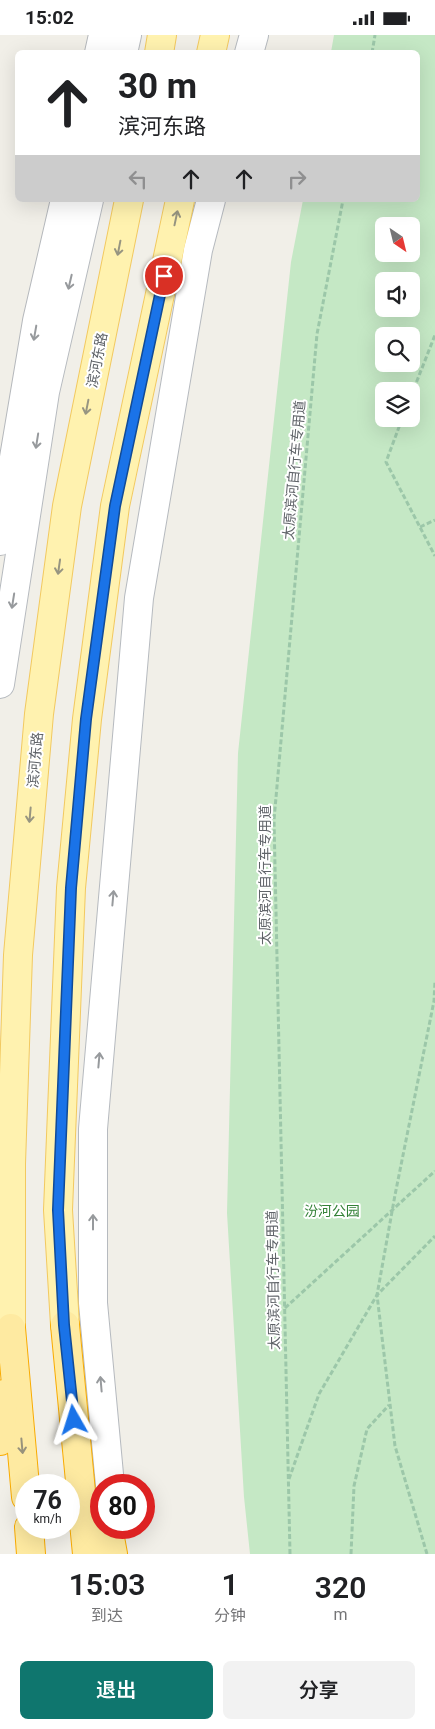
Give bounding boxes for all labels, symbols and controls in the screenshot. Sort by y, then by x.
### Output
text: 15:02 [25,6,74,29]
text: 30 m [118,66,197,107]
icon: ahead [35,70,100,135]
text: 滨河东路 [118,114,206,139]
icon: left [124,165,152,193]
icon: ahead [177,165,205,193]
icon: ahead [230,165,258,193]
icon: right [283,165,311,193]
one-way arrow [172,210,181,226]
north arrow [375,217,420,263]
map controls [375,217,420,427]
one-way arrow [114,239,124,255]
pin [143,255,185,297]
icon: arrive [150,262,178,290]
button: sound [375,272,420,317]
one-way arrow [65,273,74,289]
one-way arrow [30,325,40,341]
button: search [375,327,420,372]
street label: 滨河东路 [84,331,110,389]
button: layers [375,382,420,427]
one-way arrow [82,399,92,415]
street label: 太原滨河自行车专用道 [280,400,308,540]
one-way arrow [32,432,42,448]
one-way arrow [54,559,64,575]
one-way arrow [7,593,17,609]
street label: 滨河东路 [25,731,45,789]
street label: 太原滨河自行车专用道 [257,805,273,945]
one-way arrow [25,807,35,823]
one-way arrow [108,890,118,906]
one-way arrow [94,1052,104,1068]
park label: 汾河公园 [304,1203,360,1219]
street label: 太原滨河自行车专用道 [264,1210,282,1350]
one-way arrow [88,1214,98,1230]
one-way arrow [96,1376,106,1392]
position arrow [47,1393,99,1445]
one-way arrow [17,1438,26,1454]
speed limit sign: 80 [90,1474,155,1539]
text: 76 [33,1486,62,1515]
text: km/h [33,1512,62,1526]
text: 15:03 [69,1567,145,1602]
text: 1 [222,1567,239,1602]
text: 320 [315,1570,366,1605]
text: m [334,1605,348,1624]
text: 到达 [91,1606,123,1625]
text: 分钟 [214,1606,246,1625]
button: 退出 [20,1661,213,1719]
button: 分享 [223,1661,415,1719]

